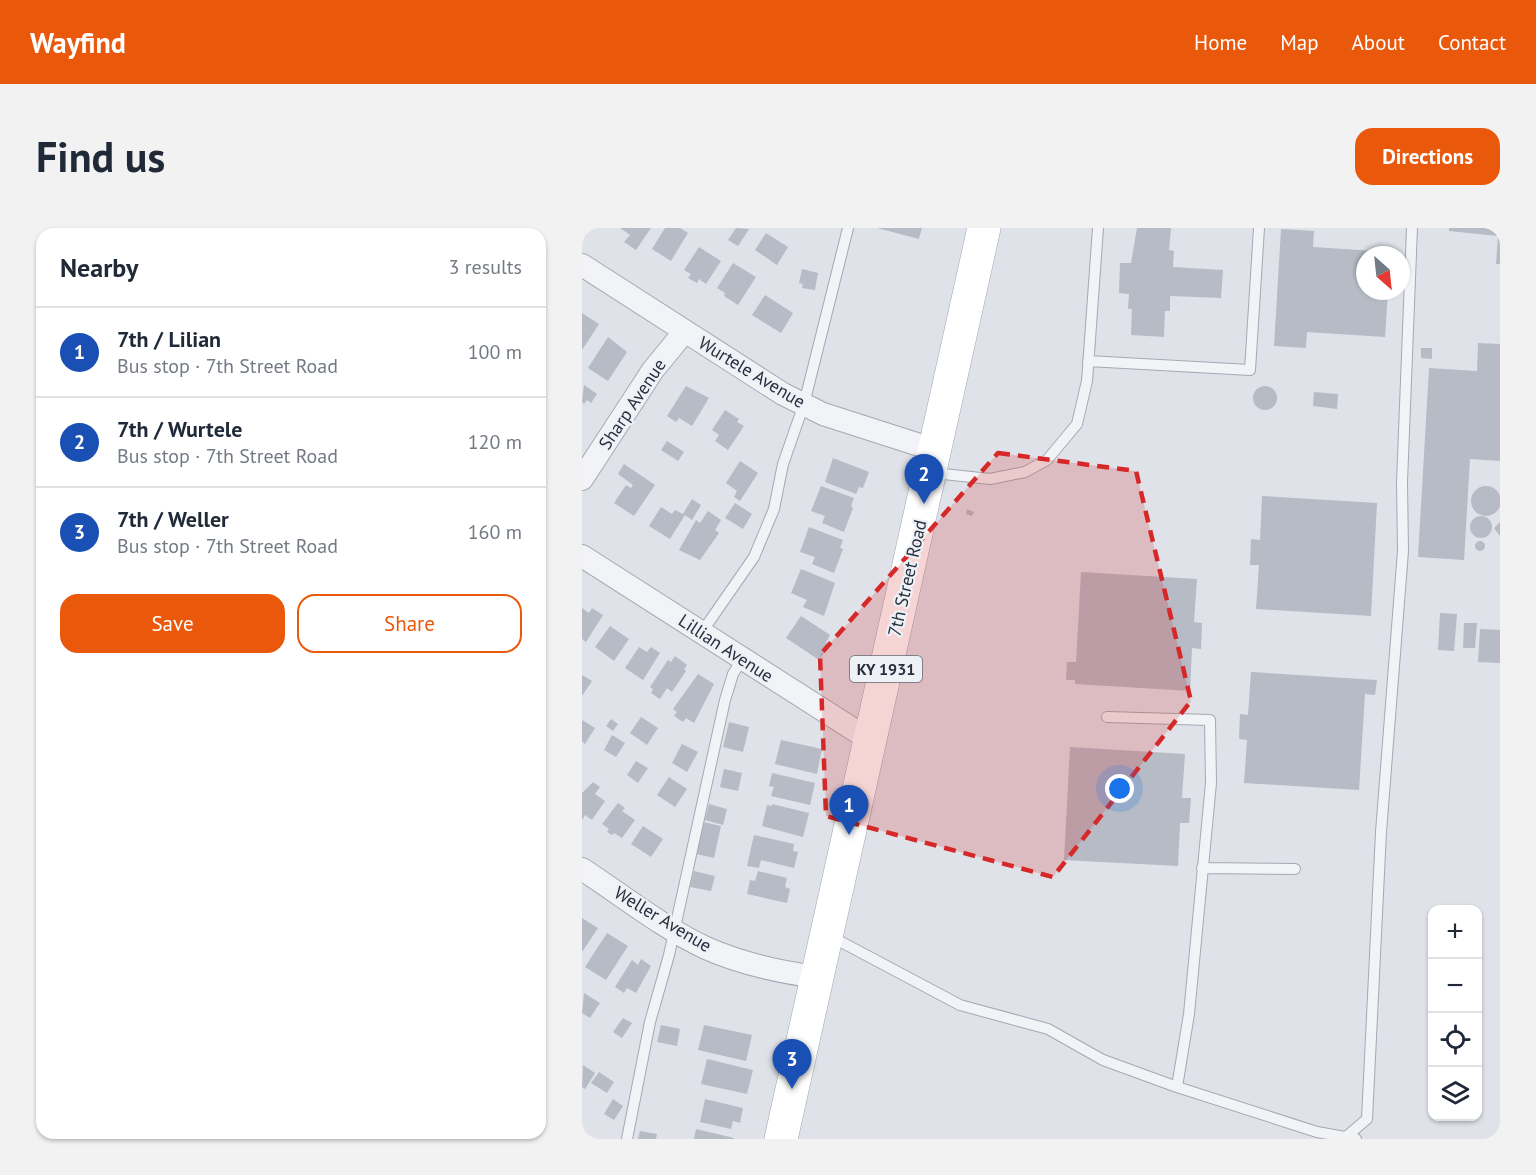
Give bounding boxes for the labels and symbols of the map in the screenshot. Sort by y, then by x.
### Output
north arrow [1356,246,1410,300]
street label: Wurtele Avenue [694,331,810,413]
street label: Sharp Avenue [593,354,671,454]
pin: 2 [904,454,944,504]
street label: 7th Street Road [882,517,932,639]
street label: Lillian Avenue [674,609,778,687]
road number: KY 1931 [850,656,922,682]
your location [1105,774,1134,803]
pin: 1 [830,786,868,835]
street label: Weller Avenue [610,881,716,957]
pin: 3 [772,1040,812,1089]

